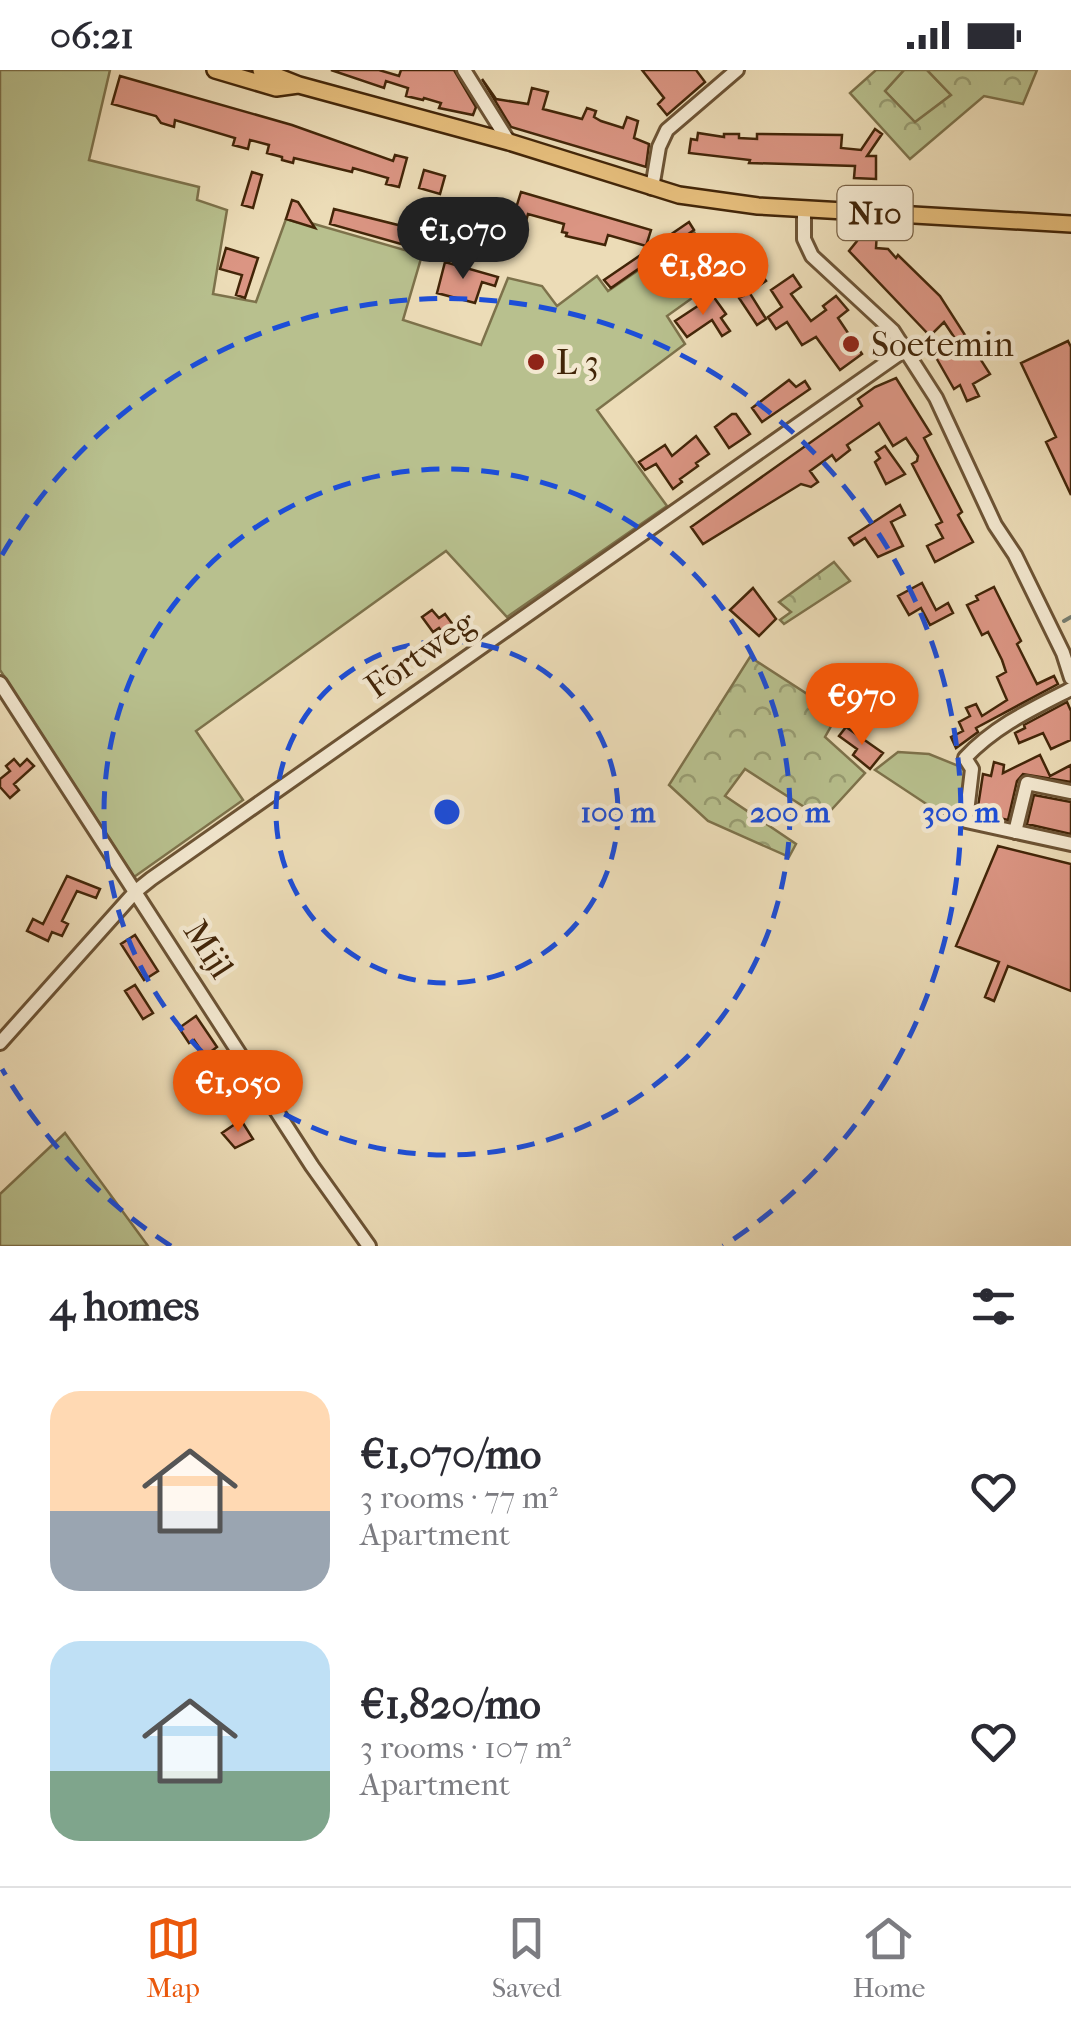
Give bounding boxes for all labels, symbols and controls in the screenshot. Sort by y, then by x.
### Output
text: 06:21 [50,13,134,58]
road number: N10 [838,186,912,240]
pin: €1,070 [382,197,544,282]
text: €1,070 [419,211,507,248]
pin: €1,820 [622,233,784,318]
text: €1,820 [659,247,747,284]
place label: Soetemin [871,324,1014,365]
marker: Soetemin [840,333,862,355]
place label: L 3 [556,342,599,383]
marker: L 3 [525,351,547,373]
street label: Fortweg [357,602,484,707]
pin: €970 [803,663,921,748]
text: €970 [828,677,896,714]
centre of rings [429,794,465,830]
text: 100 m [580,795,657,830]
text: 200 m [750,795,831,830]
text: 300 m [923,795,1000,830]
street label: Mijl [175,913,242,986]
pin: €1,050 [157,1050,319,1135]
text: €1,050 [195,1064,281,1101]
icon: filters [966,1279,1021,1334]
text: 4 homes [50,1282,199,1331]
text: €1,070/mo [360,1430,541,1479]
icon: home [130,1431,250,1551]
icon: heart [966,1464,1021,1519]
text: 3 rooms · 77 m² [360,1479,558,1516]
text: Apartment [360,1516,510,1553]
text: €1,820/mo [360,1680,541,1729]
icon: home [130,1681,250,1801]
icon: heart [966,1714,1021,1769]
text: 3 rooms · 107 m² [360,1729,571,1766]
text: Apartment [360,1766,510,1803]
tab: Map [146,1911,201,2004]
tab: Saved [492,1911,561,2004]
tab: Home [853,1911,925,2004]

